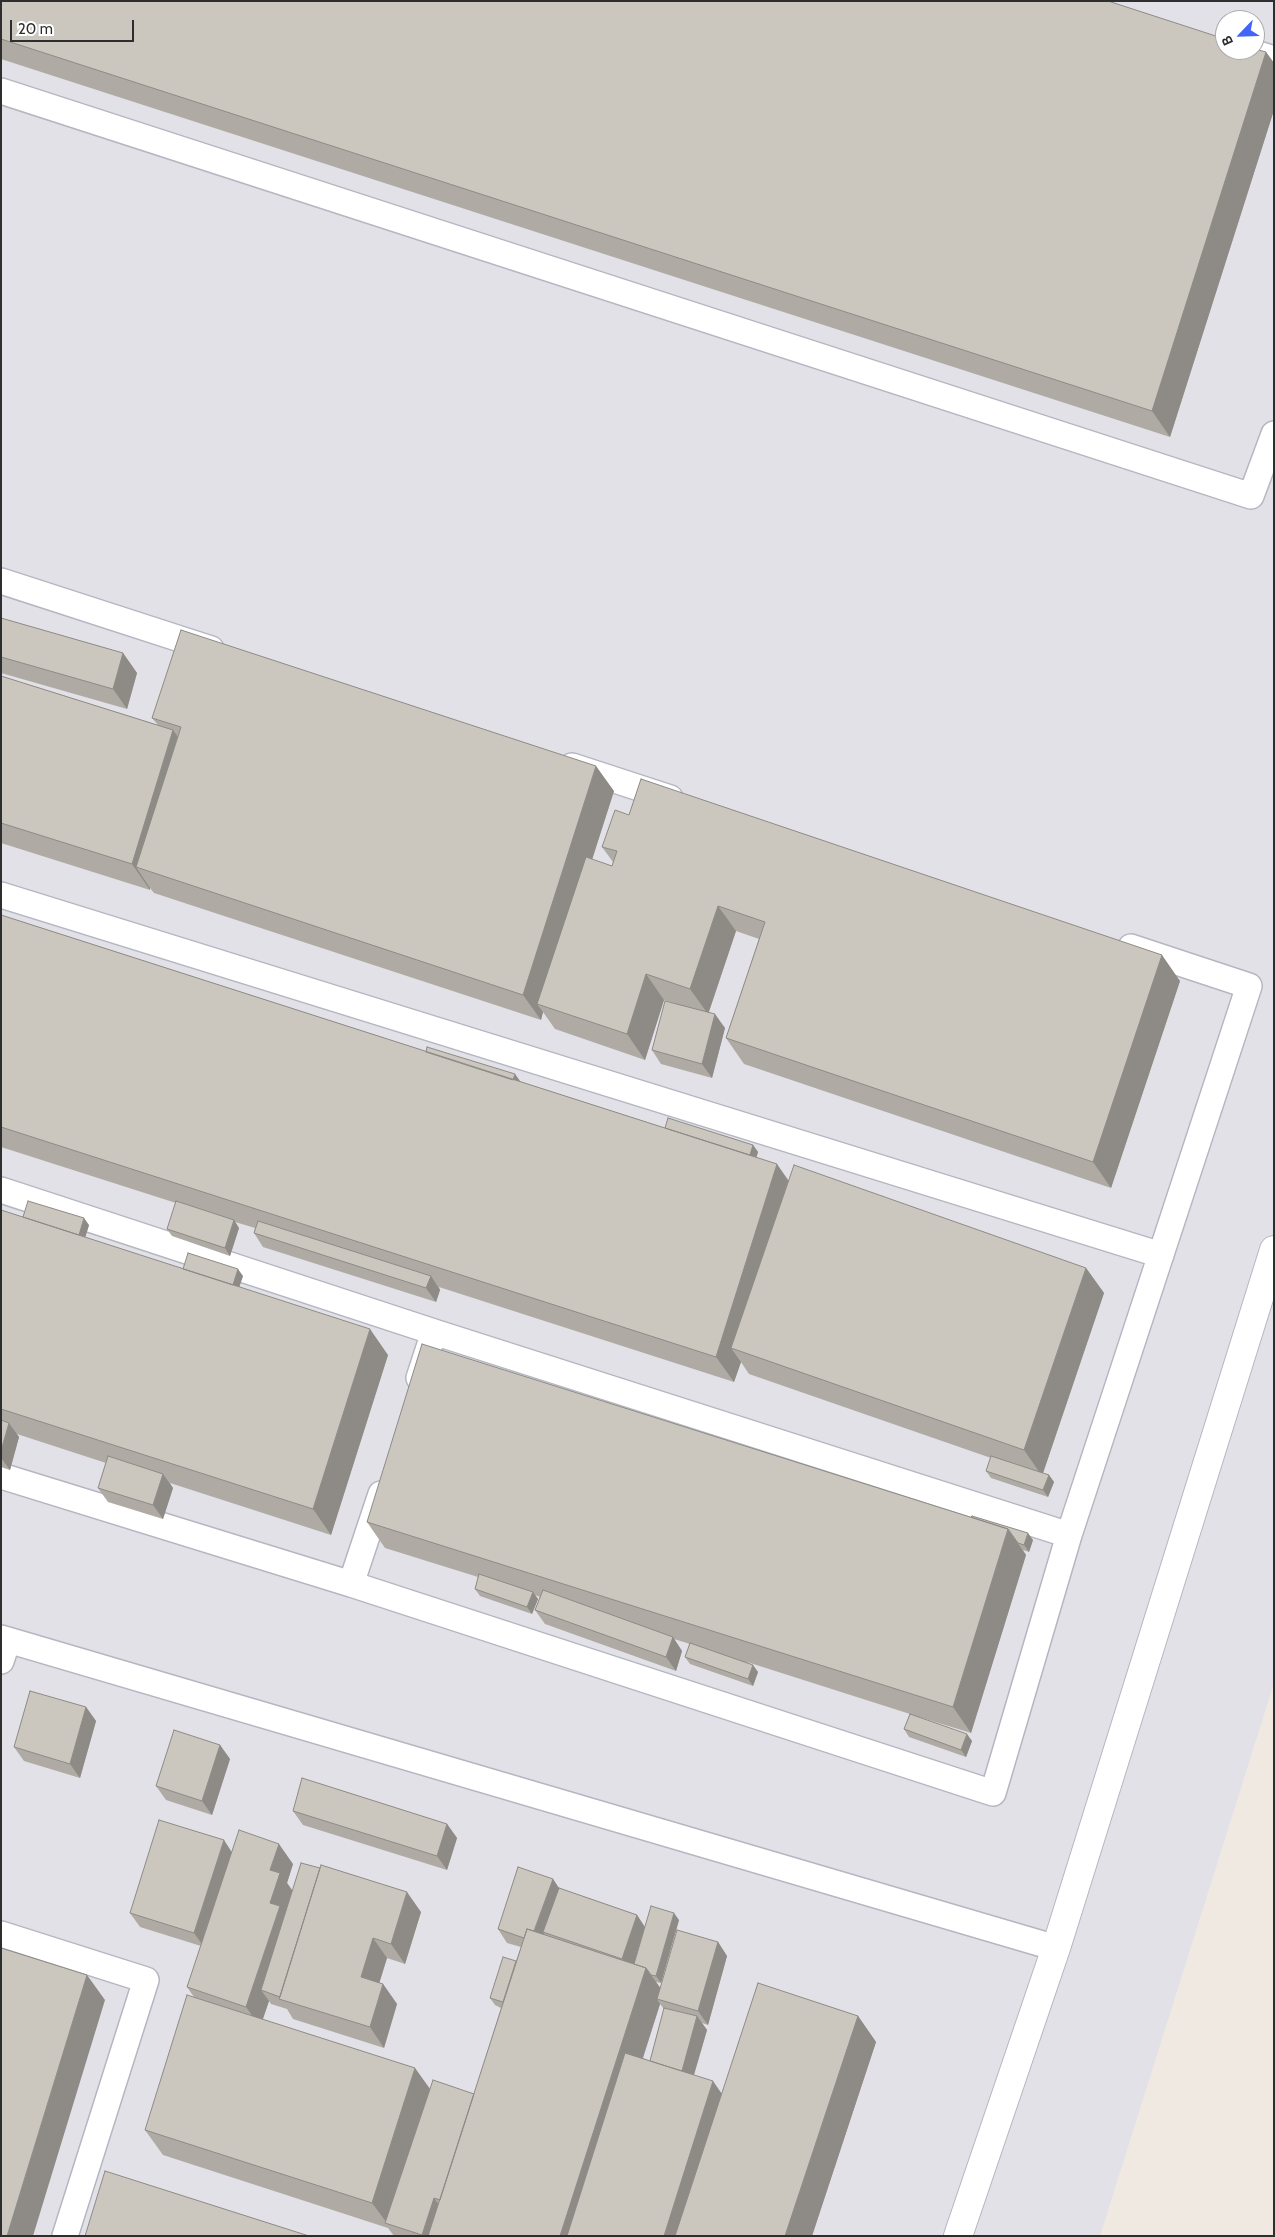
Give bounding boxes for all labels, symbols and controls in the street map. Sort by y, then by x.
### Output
scale bar [12,10,136,42]
north arrow [1215,10,1265,60]
text: 20 m [18,20,53,38]
text: B [1217,33,1237,48]

